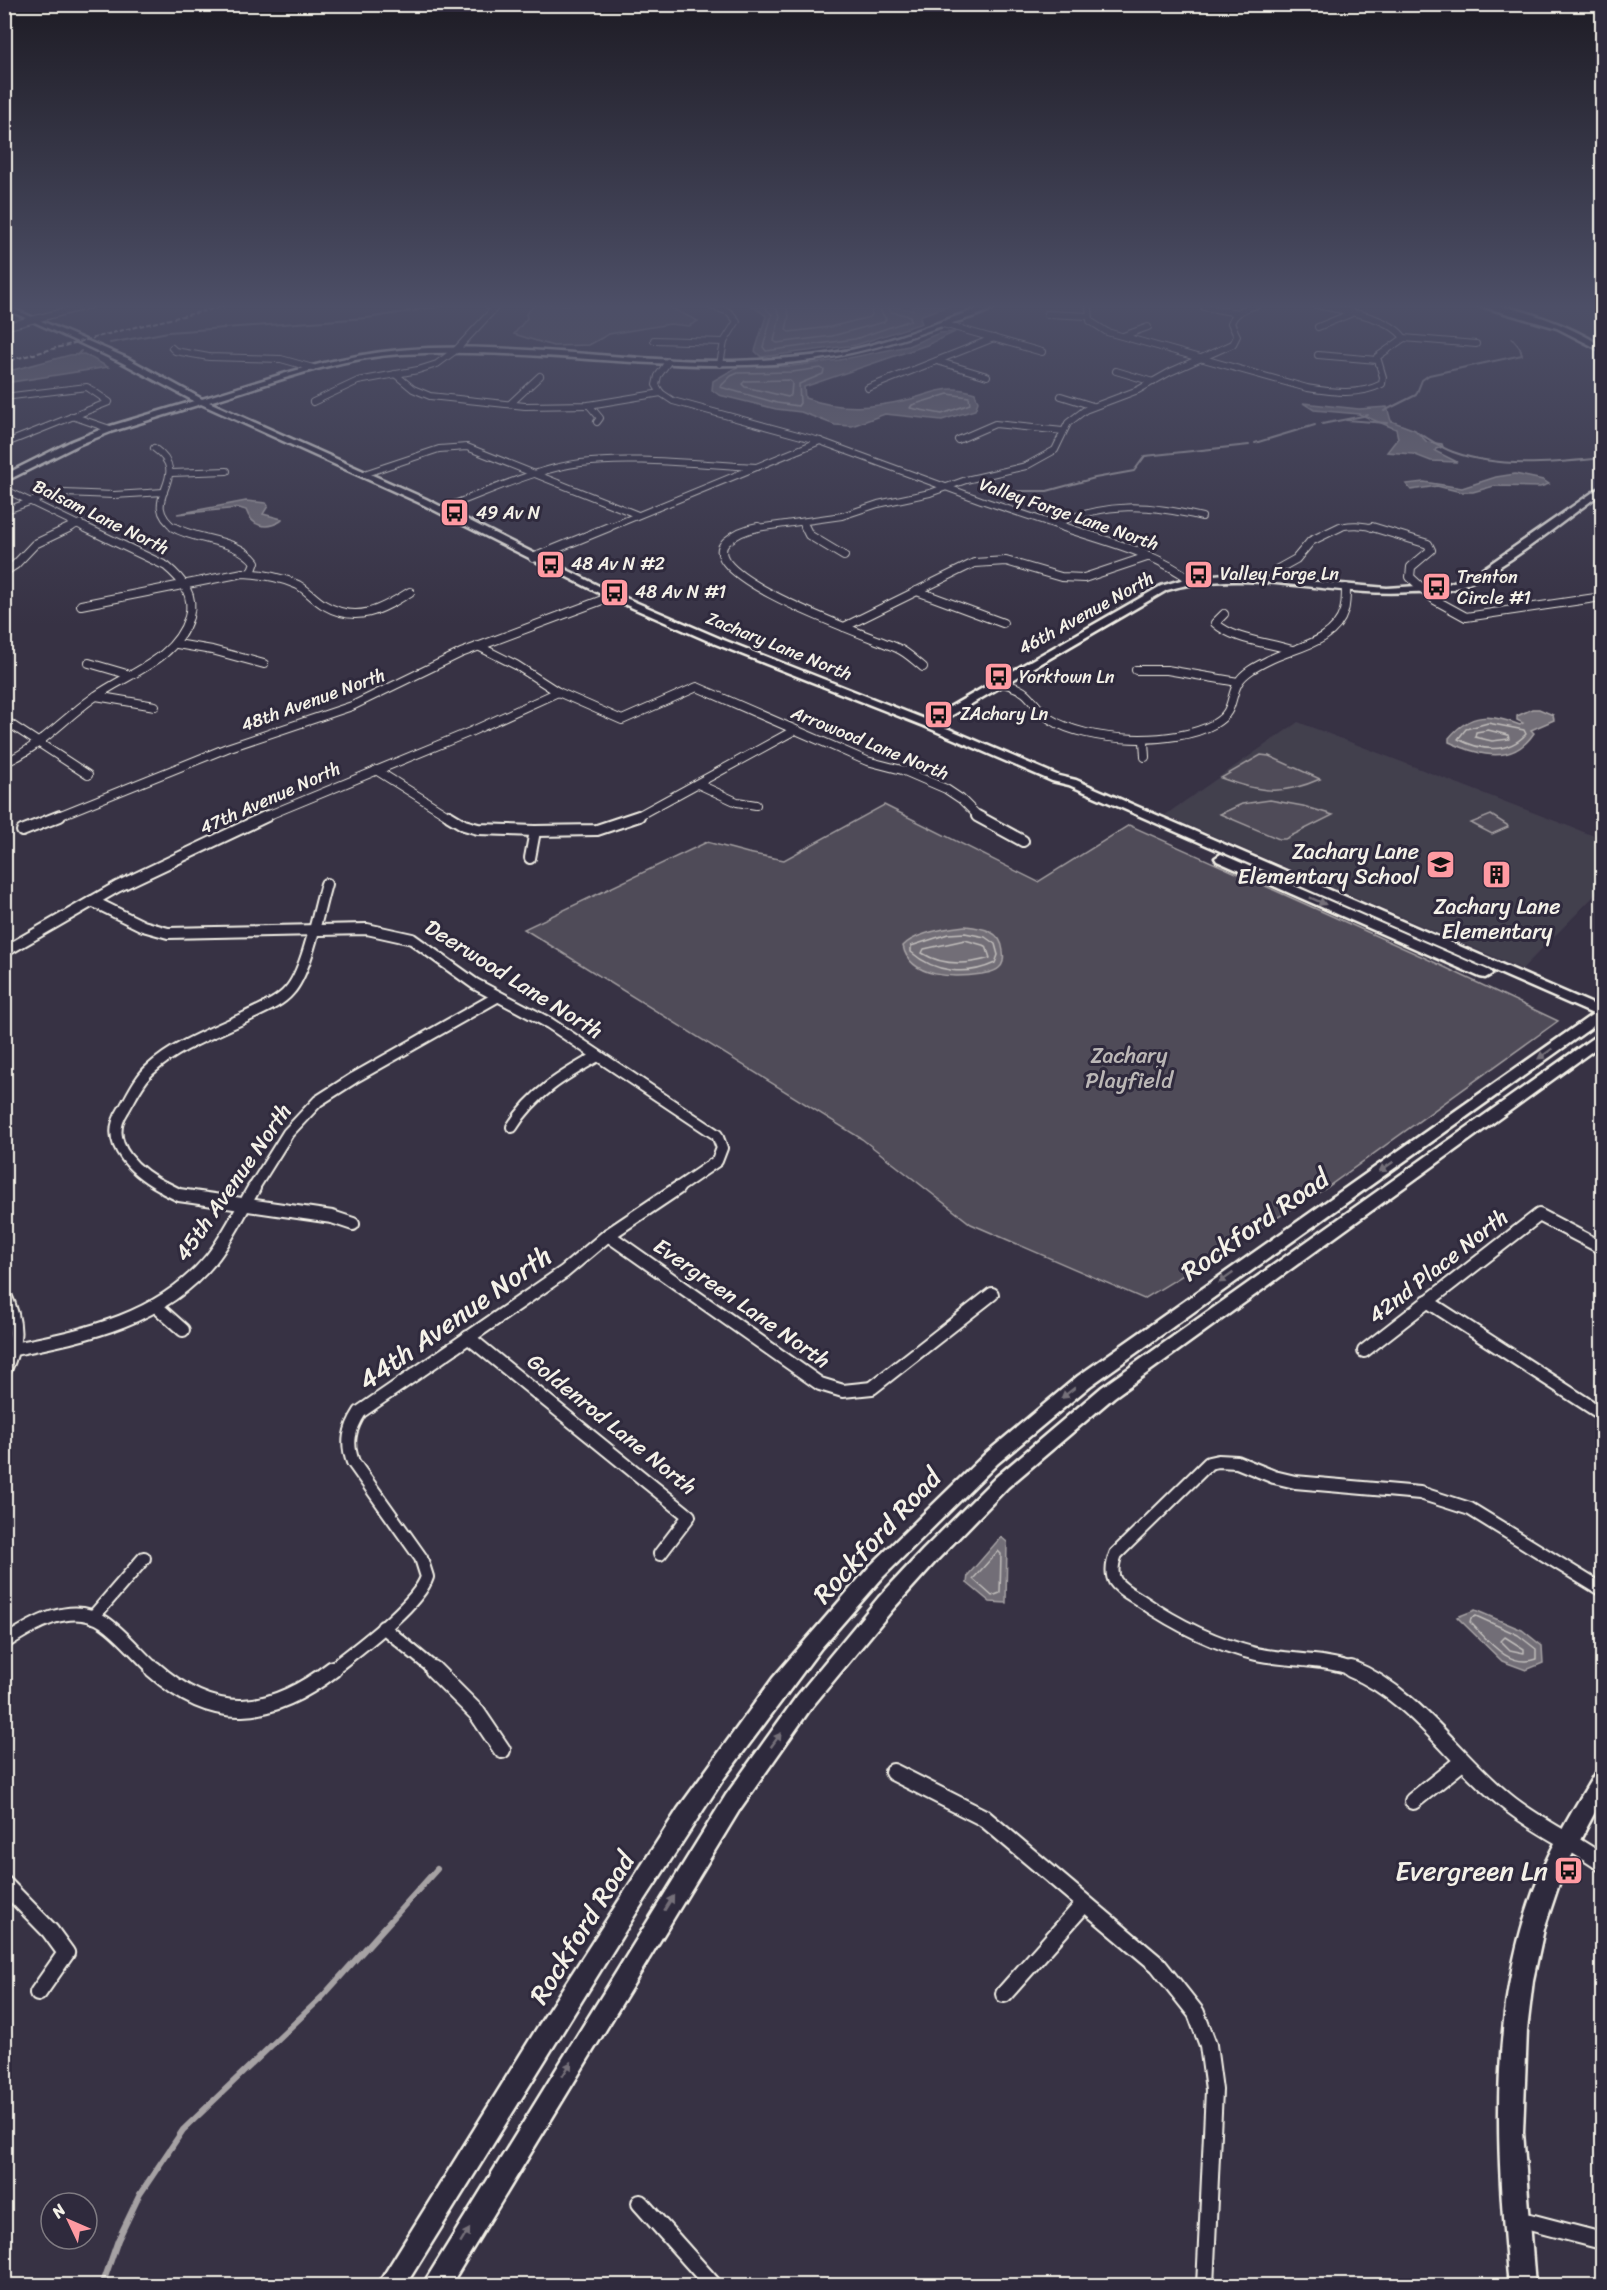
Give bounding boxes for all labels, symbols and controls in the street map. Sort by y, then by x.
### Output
street label: Valley Forge Lane North [975,468,1163,560]
street label: Balsam Lane North [27,470,175,564]
bus stop icon: 49 Av N [439,497,471,529]
place label: 49 Av N [476,497,541,529]
bus stop icon: 48 Av N #2 [534,548,566,580]
place label: 48 Av N #2 [571,548,665,580]
bus stop icon: Valley Forge Ln [1183,558,1215,590]
place label: Valley Forge Ln [1220,558,1339,590]
place label: Trenton Circle #1 [1457,561,1531,614]
street label: 46th Avenue North [1012,562,1160,664]
bus stop icon: Trenton Circle #1 [1420,571,1452,603]
bus stop icon: 48 Av N #1 [598,576,630,608]
place label: 48 Av N #1 [635,576,726,608]
street label: Zachary Lane North [701,602,857,690]
street label: 48th Avenue North [236,659,390,741]
bus stop icon: Yorktown Ln [982,661,1014,693]
place label: Yorktown Ln [1019,661,1115,693]
street label: Arrowood Lane North [785,696,954,789]
bus stop icon: ZAchary Ln [923,698,955,730]
place label: ZAchary Ln [960,698,1049,730]
street label: 47th Avenue North [194,753,346,843]
place label: Zachary Lane Elementary School [1237,832,1420,896]
school or university icon: Zachary Lane Elementary School [1424,848,1456,880]
building icon: Zachary Lane Elementary [1481,858,1513,890]
place label: Zachary Lane Elementary [1433,887,1561,951]
one-way arrow [1310,896,1328,906]
street label: Deerwood Lane North [417,908,611,1050]
park label: Zachary Playfield [1085,1036,1174,1100]
one-way arrow [1538,1048,1554,1060]
street label: 45th Avenue North [164,1095,302,1269]
street label: Rockford Road [1170,1155,1341,1294]
one-way arrow [1378,1161,1394,1173]
street label: 42nd Place North [1359,1198,1517,1334]
street label: Evergreen Lane North [645,1227,839,1379]
street label: 44th Avenue North [348,1233,562,1403]
one-way arrow [1218,1272,1234,1283]
street label: Goldenrod Lane North [518,1343,706,1505]
one-way arrow [1061,1387,1076,1399]
street label: Rockford Road [800,1455,955,1616]
one-way arrow [770,1733,782,1748]
street label: Rockford Road [516,1840,649,2014]
place label: Evergreen Ln [1395,1847,1548,1895]
bus stop icon: Evergreen Ln [1553,1855,1585,1887]
one-way arrow [664,1895,675,1911]
one-way arrow [561,2061,572,2077]
north arrow [39,2191,99,2251]
text: N [44,2196,73,2226]
one-way arrow [459,2227,470,2244]

